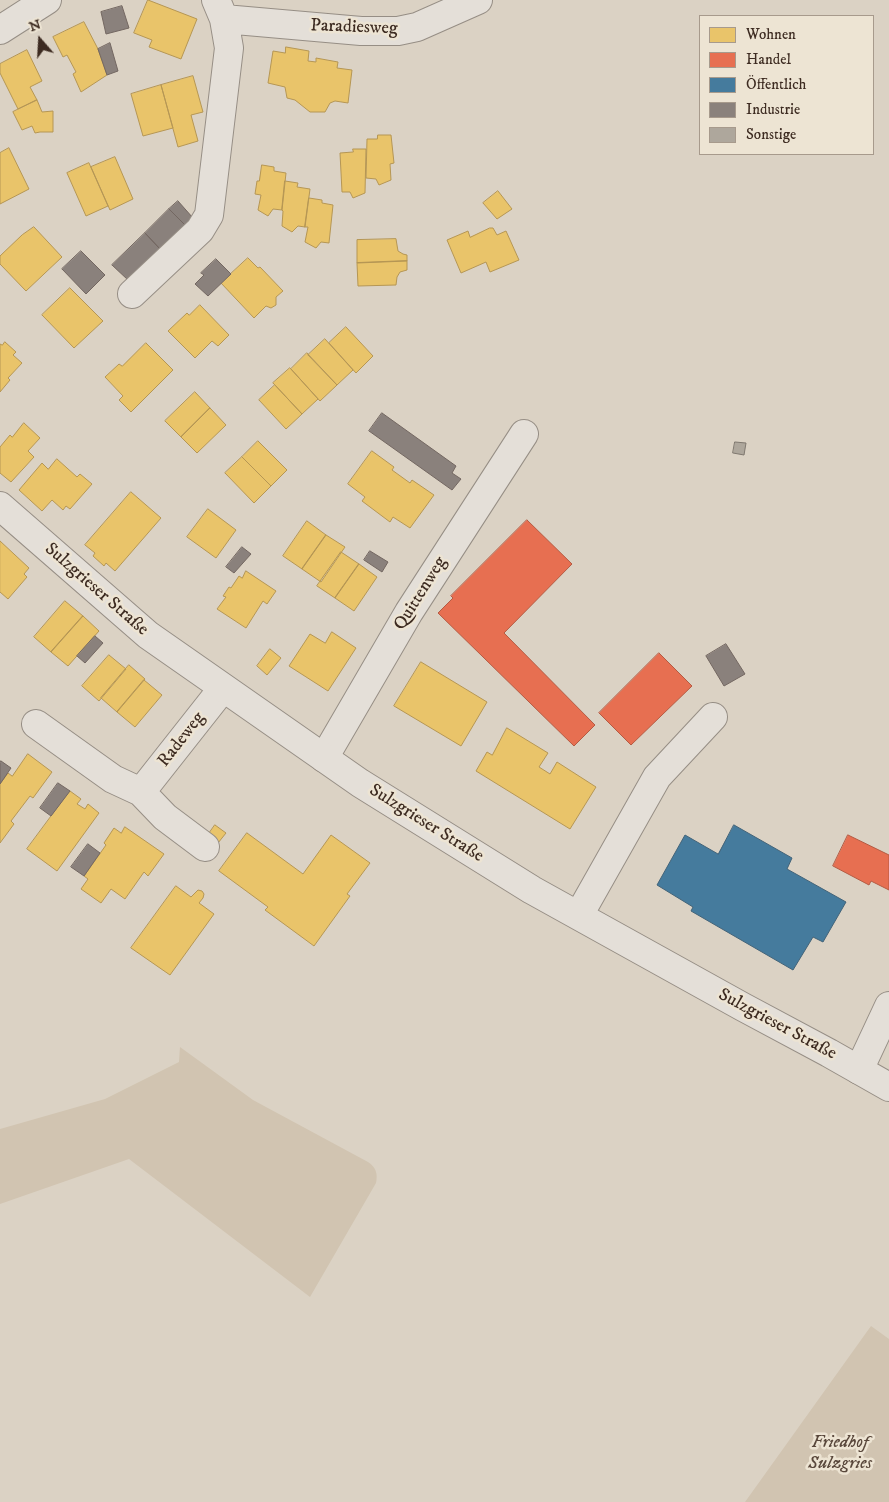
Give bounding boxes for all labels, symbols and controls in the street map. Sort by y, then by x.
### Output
north arrow [15,15,65,65]
text: N [27,15,43,36]
legend [699,15,874,155]
street label: Paradiesweg [310,16,398,40]
text: Wohnen [746,25,796,44]
text: Handel [746,50,791,69]
text: Öffentlich [746,75,806,94]
text: Industrie [746,100,800,119]
text: Sonstige [746,125,796,144]
street label: Sulzgrieser Straße [40,539,152,641]
street label: Quittenweg [390,553,452,635]
street label: Radeweg [154,708,210,772]
street label: Sulzgrieser Straße [365,780,487,868]
street label: Sulzgrieser Straße [714,985,840,1065]
park label: Friedhof Sulzgries [808,1432,872,1475]

